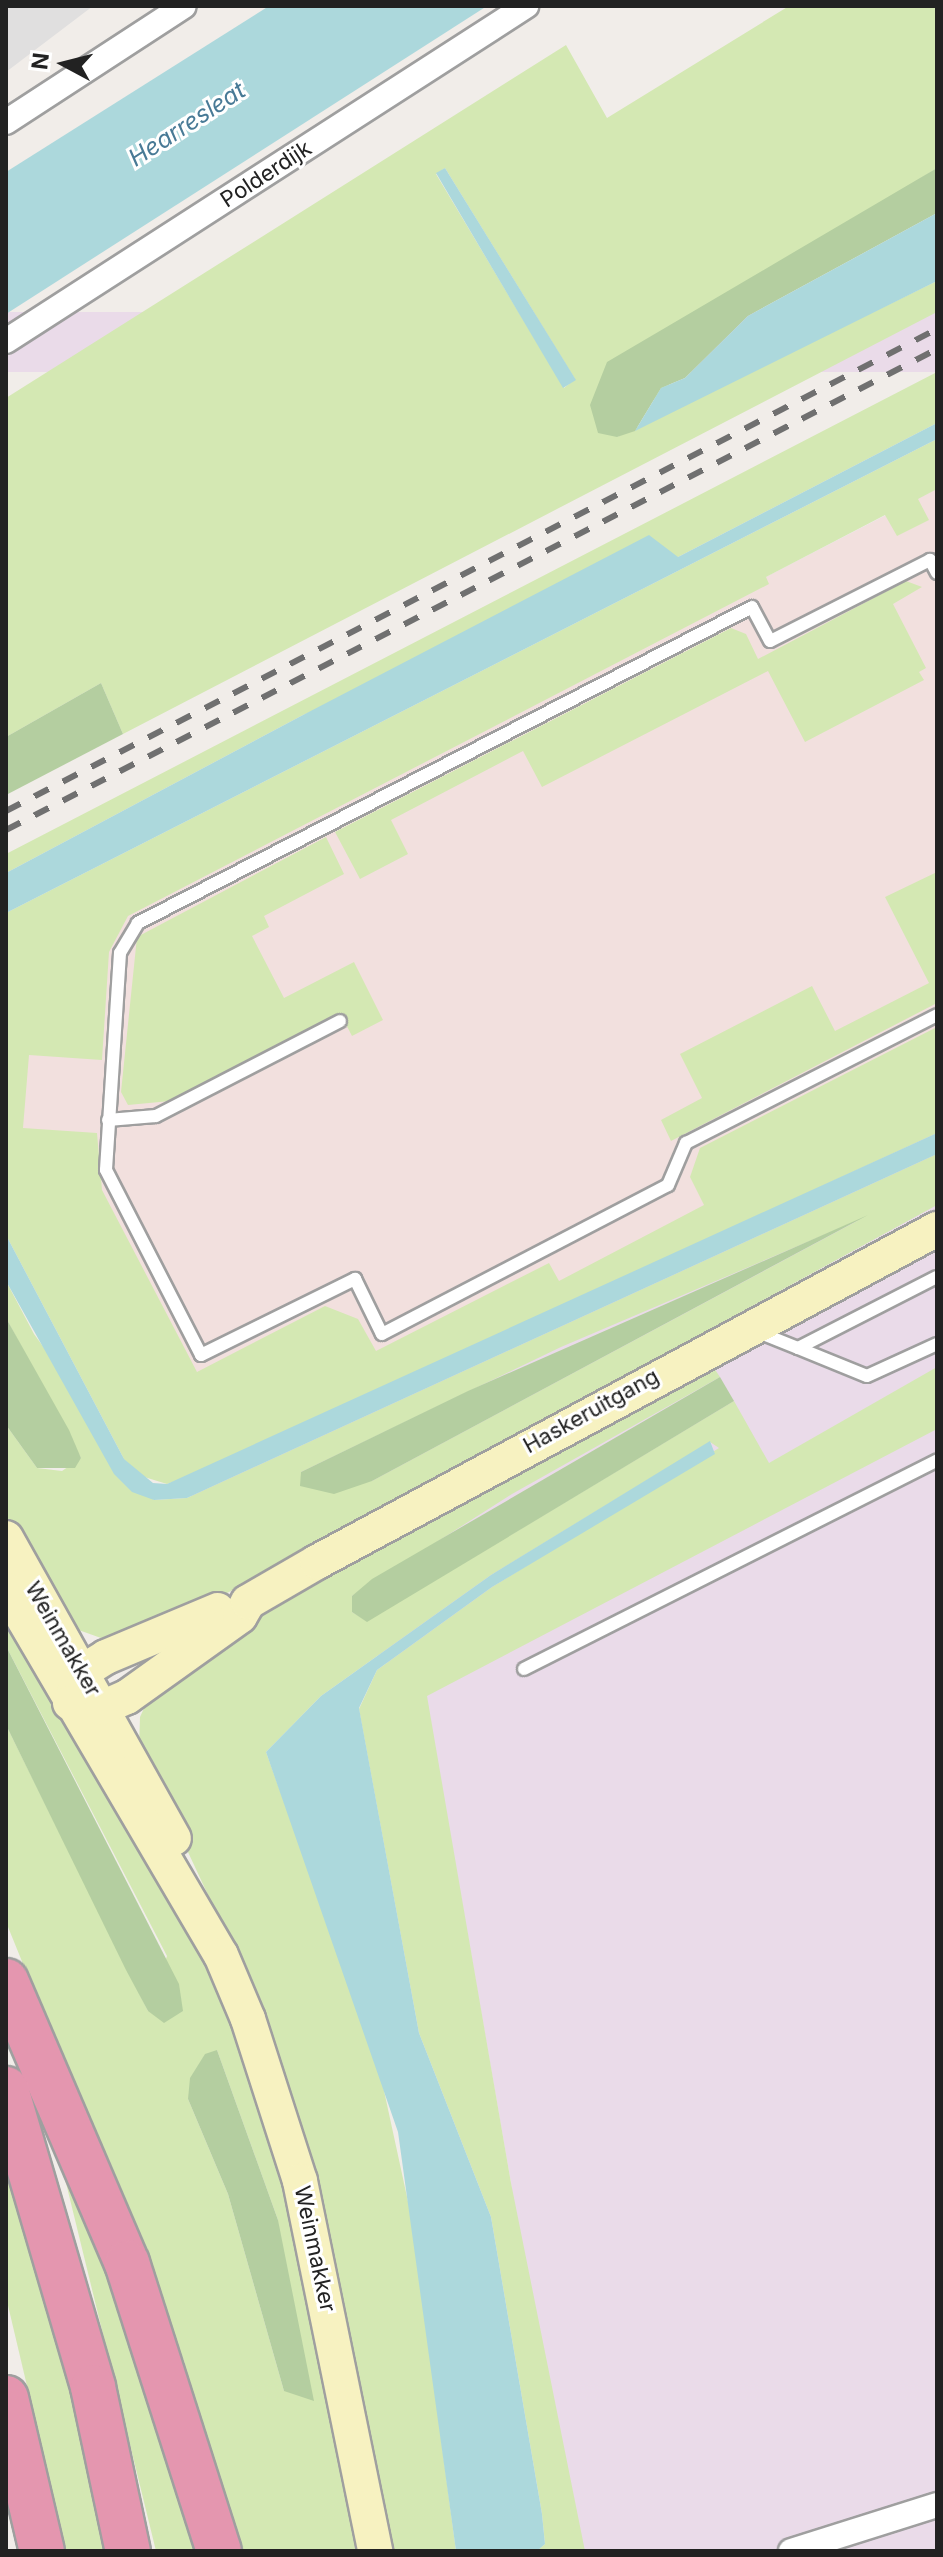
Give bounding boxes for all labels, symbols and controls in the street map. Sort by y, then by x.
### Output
north arrow [24,24,104,104]
text: N [26,51,54,71]
water label: Hearresleat [123,76,251,172]
street label: Polderdijk [216,135,316,213]
street label: Haskeruitgang [519,1363,663,1459]
street label: Weinmakker [20,1577,106,1701]
street label: Weinmakker [289,2184,341,2314]

